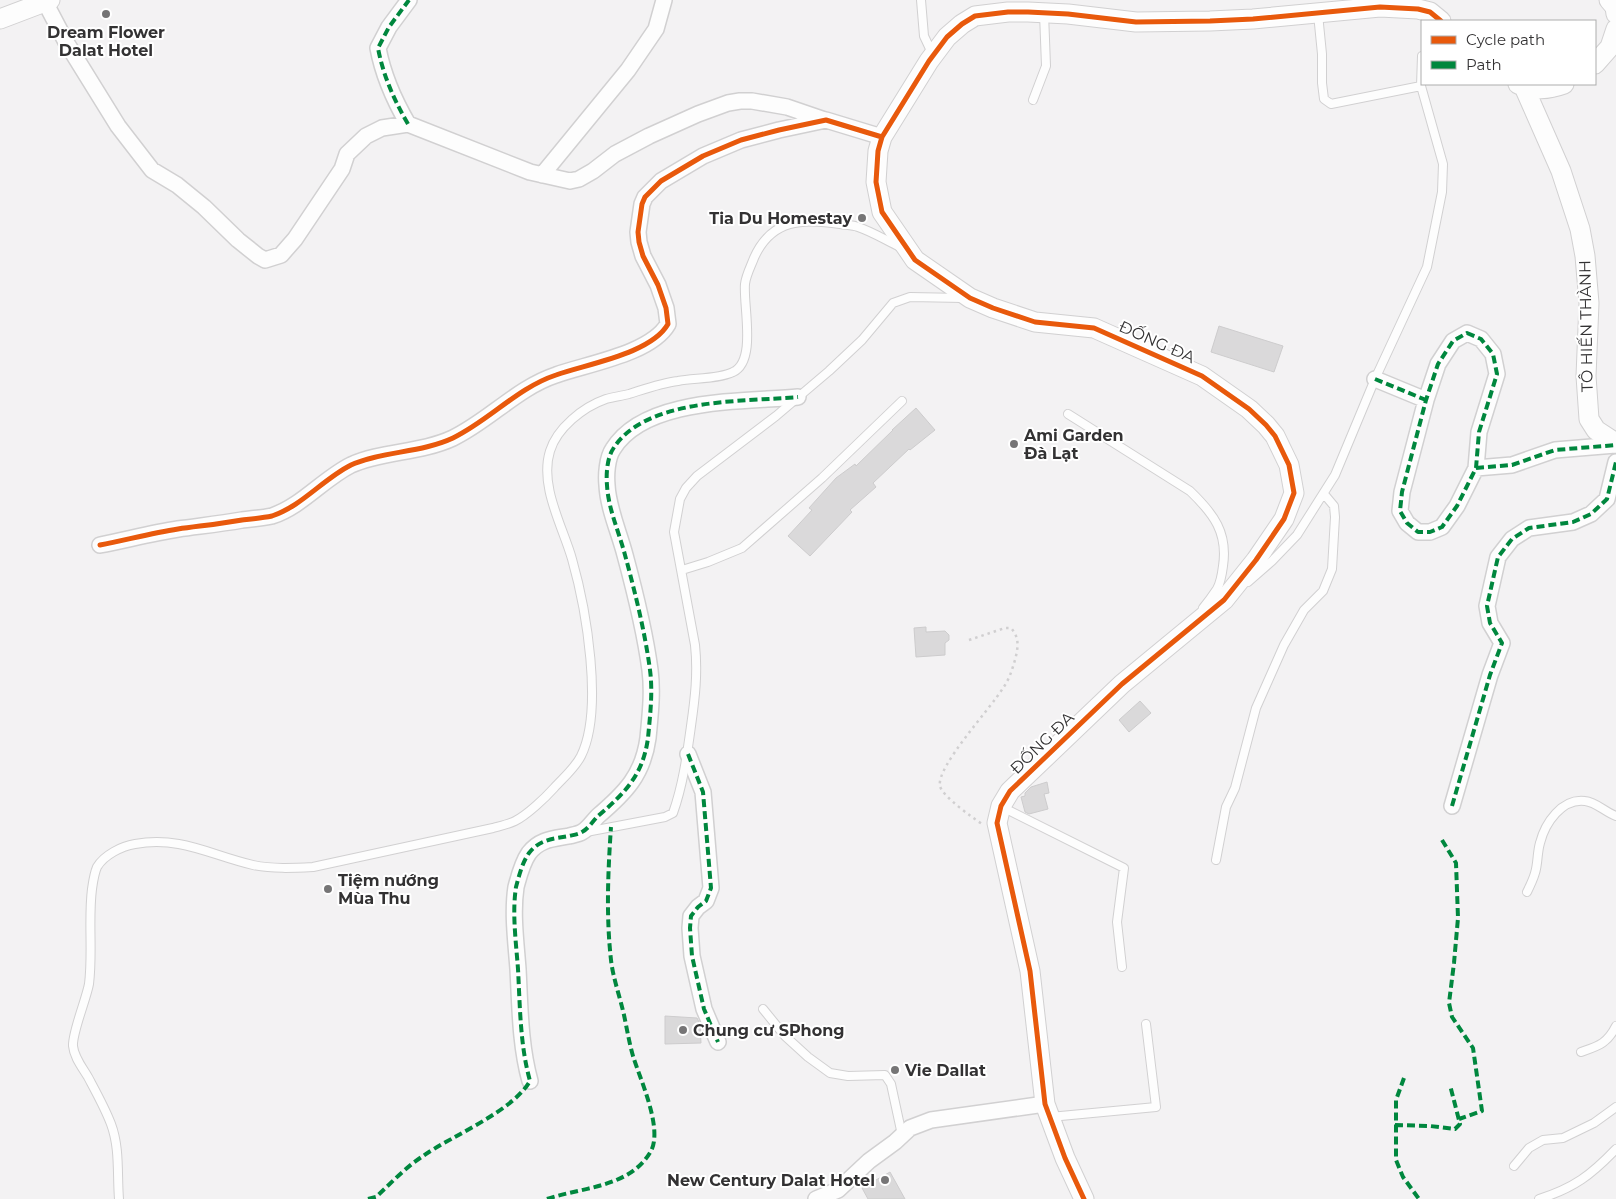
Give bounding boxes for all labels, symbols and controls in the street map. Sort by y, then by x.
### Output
marker: Dream Flower Dalat Hotel [100,8,112,20]
legend [1421,20,1596,85]
place label: Dream Flower Dalat Hotel [47,23,165,60]
text: Cycle path [1466,30,1545,49]
text: Path [1466,55,1502,74]
place label: Tia Du Homestay [709,209,852,228]
marker: Tia Du Homestay [856,212,868,224]
street label: TÔ HIẾN THÀNH [1574,260,1597,392]
street label: ĐỐNG ĐA [1116,316,1199,367]
place label: Ami Garden Đà Lạt [1023,426,1124,463]
marker: Ami Garden Đà Lạt [1008,438,1020,450]
street label: ĐỐNG ĐA [1006,707,1078,778]
place label: Tiệm nướng Mùa Thu [338,871,439,908]
marker: Tiệm nướng Mùa Thu [322,883,334,895]
place label: Chung cư SPhong [693,1021,845,1040]
marker: Chung cư SPhong [677,1024,689,1036]
place label: Vie Dallat [904,1061,986,1080]
marker: Vie Dallat [889,1064,901,1076]
place label: New Century Dalat Hotel [667,1171,875,1190]
marker: New Century Dalat Hotel [879,1174,891,1186]

